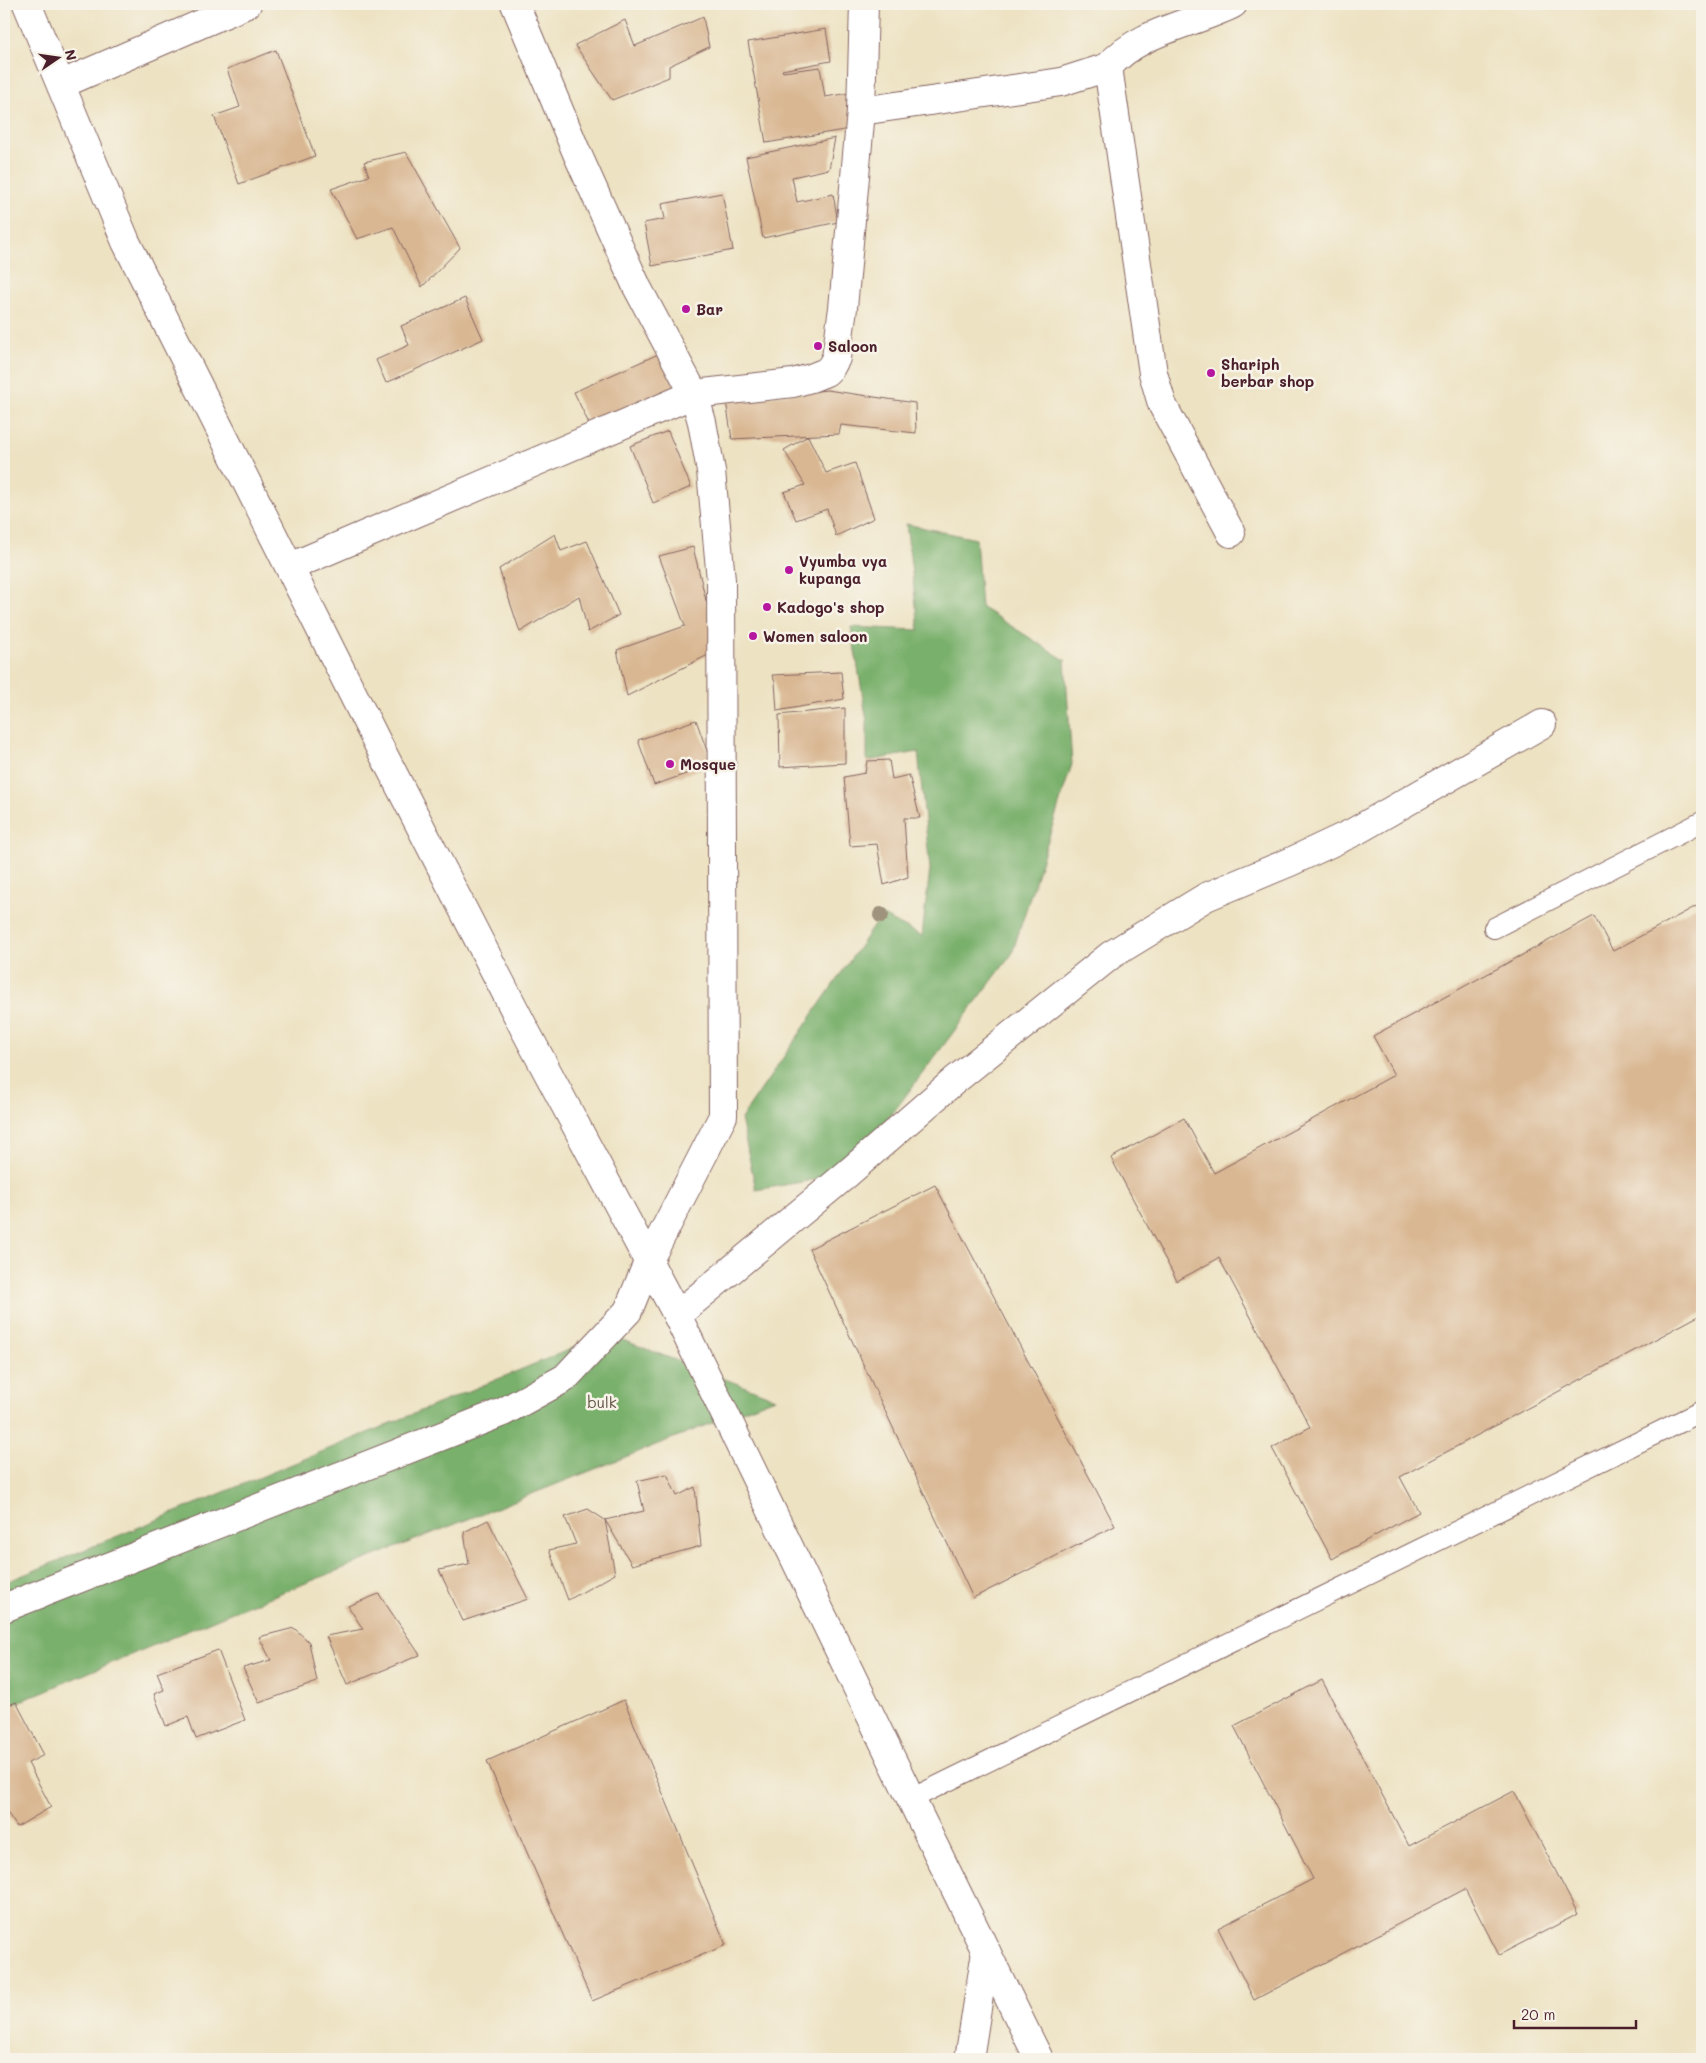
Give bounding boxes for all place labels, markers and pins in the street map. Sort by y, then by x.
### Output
place label: Bar [696,299,723,319]
marker: Bar [680,303,692,315]
place label: Saloon [828,336,877,356]
marker: Saloon [812,340,824,352]
place label: Shariph berbar shop [1221,354,1314,391]
marker: Shariph berbar shop [1205,367,1217,379]
place label: Vyumba vya kupanga [799,551,887,588]
marker: Vyumba vya kupanga [783,564,795,576]
place label: Kadogo's shop [777,597,885,617]
marker: Kadogo's shop [761,601,773,613]
place label: Women saloon [763,626,867,646]
marker: Women saloon [747,630,759,642]
place label: Mosque [680,754,736,774]
marker: Mosque [664,758,676,770]

